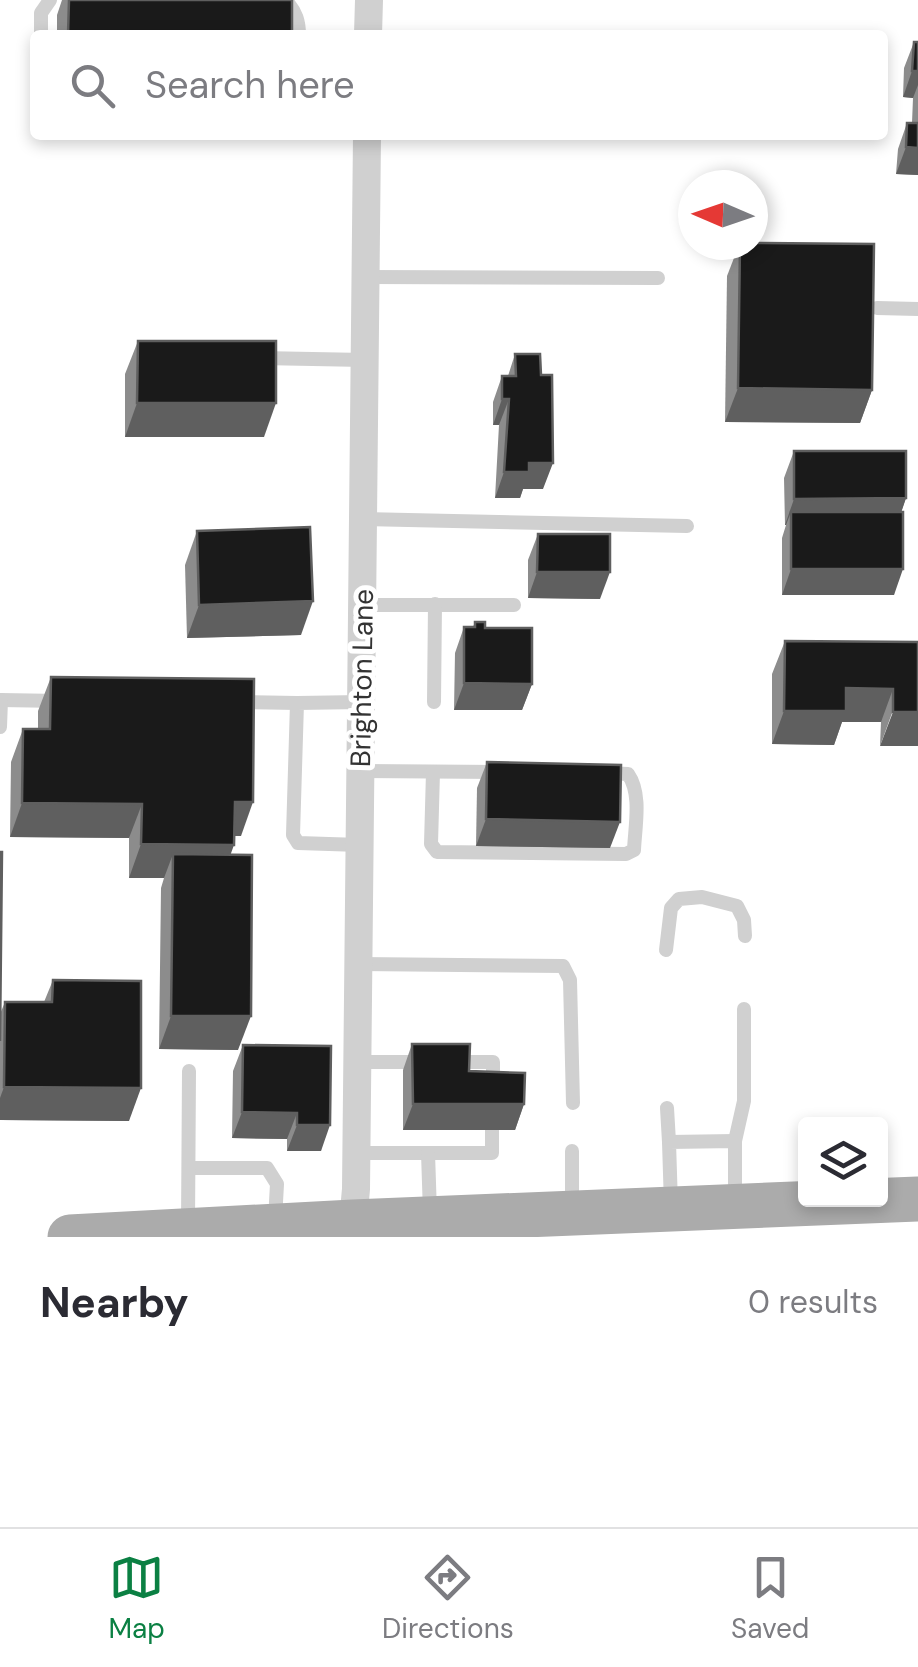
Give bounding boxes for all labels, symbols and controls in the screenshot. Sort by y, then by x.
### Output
search box [30,30,888,140]
icon: search [65,58,120,113]
text: Search here [145,60,355,110]
north arrow [678,170,768,260]
street label: Brighton Lane [342,589,382,767]
map controls [798,1117,888,1207]
button: layers [798,1117,888,1207]
text: Nearby [40,1275,189,1330]
text: 0 results [748,1281,878,1323]
tab: Map [109,1550,165,1647]
tab: Directions [382,1550,514,1647]
tab: Saved [731,1550,809,1647]

